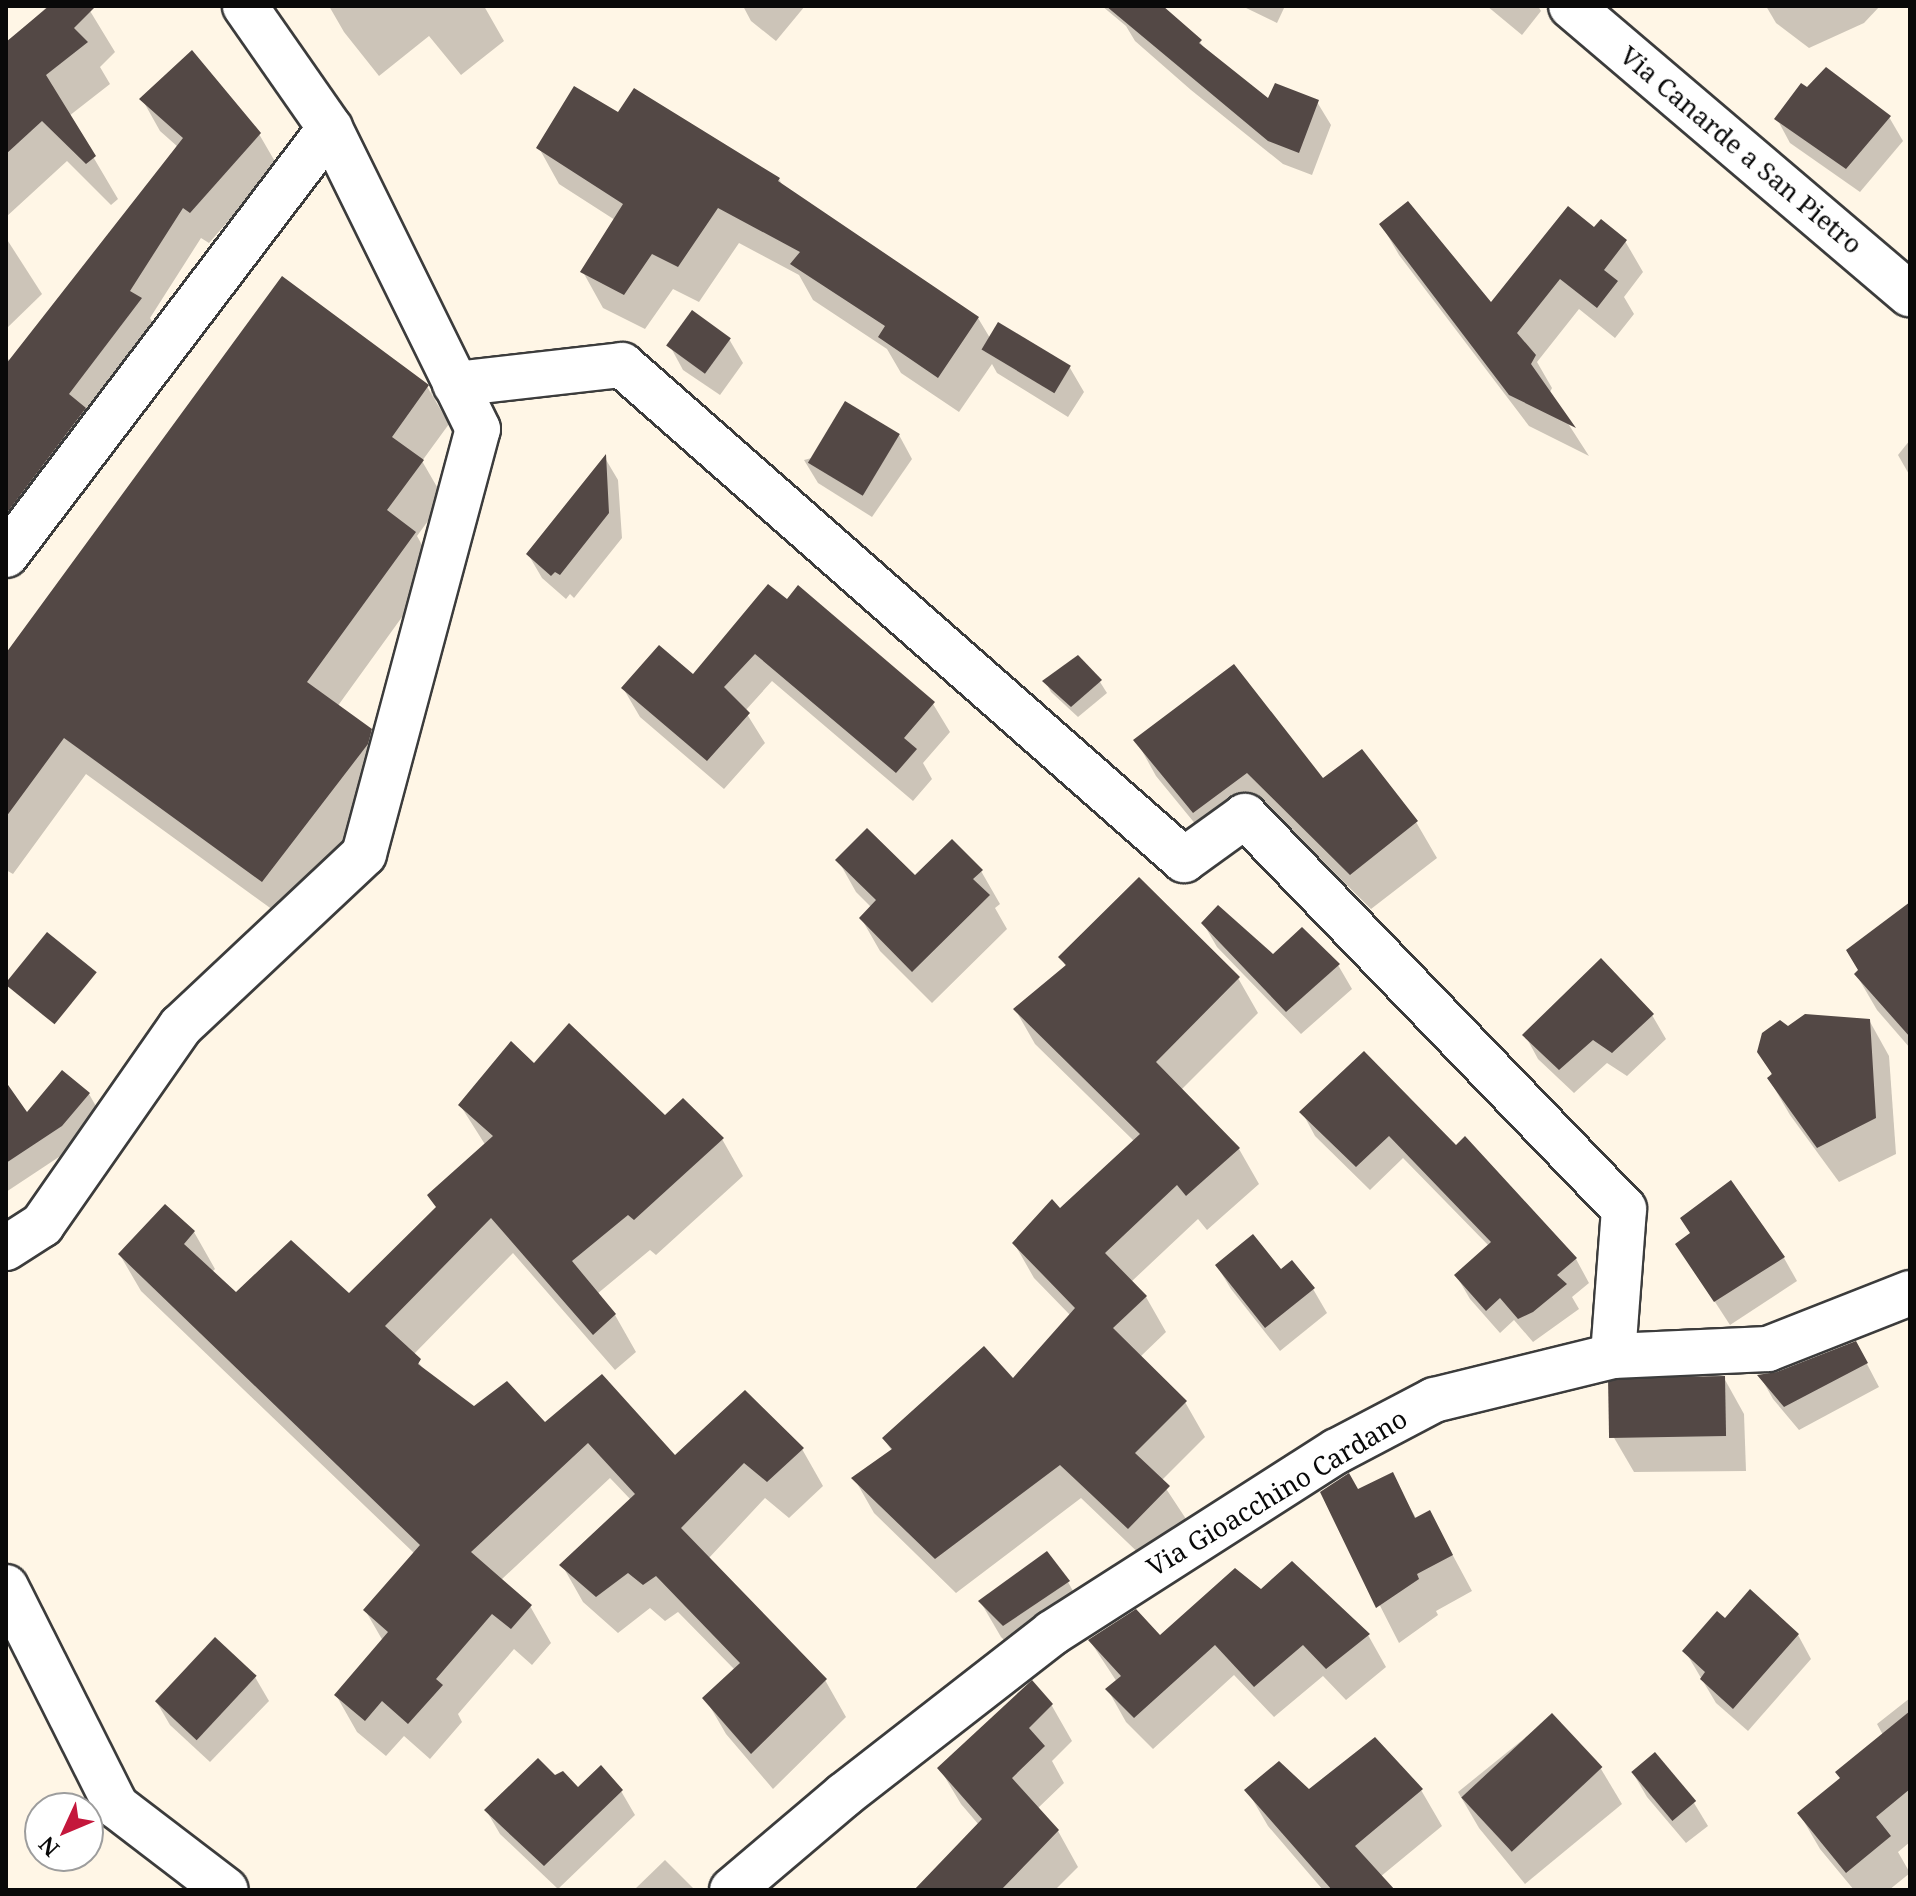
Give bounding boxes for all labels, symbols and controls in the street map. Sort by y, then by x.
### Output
street label: Via Canarde a San Pietro [1614,40,1868,260]
street label: Via Gioacchino Cardano [1141,1403,1413,1583]
north arrow [24,1792,104,1872]
text: N [31,1831,65,1864]

